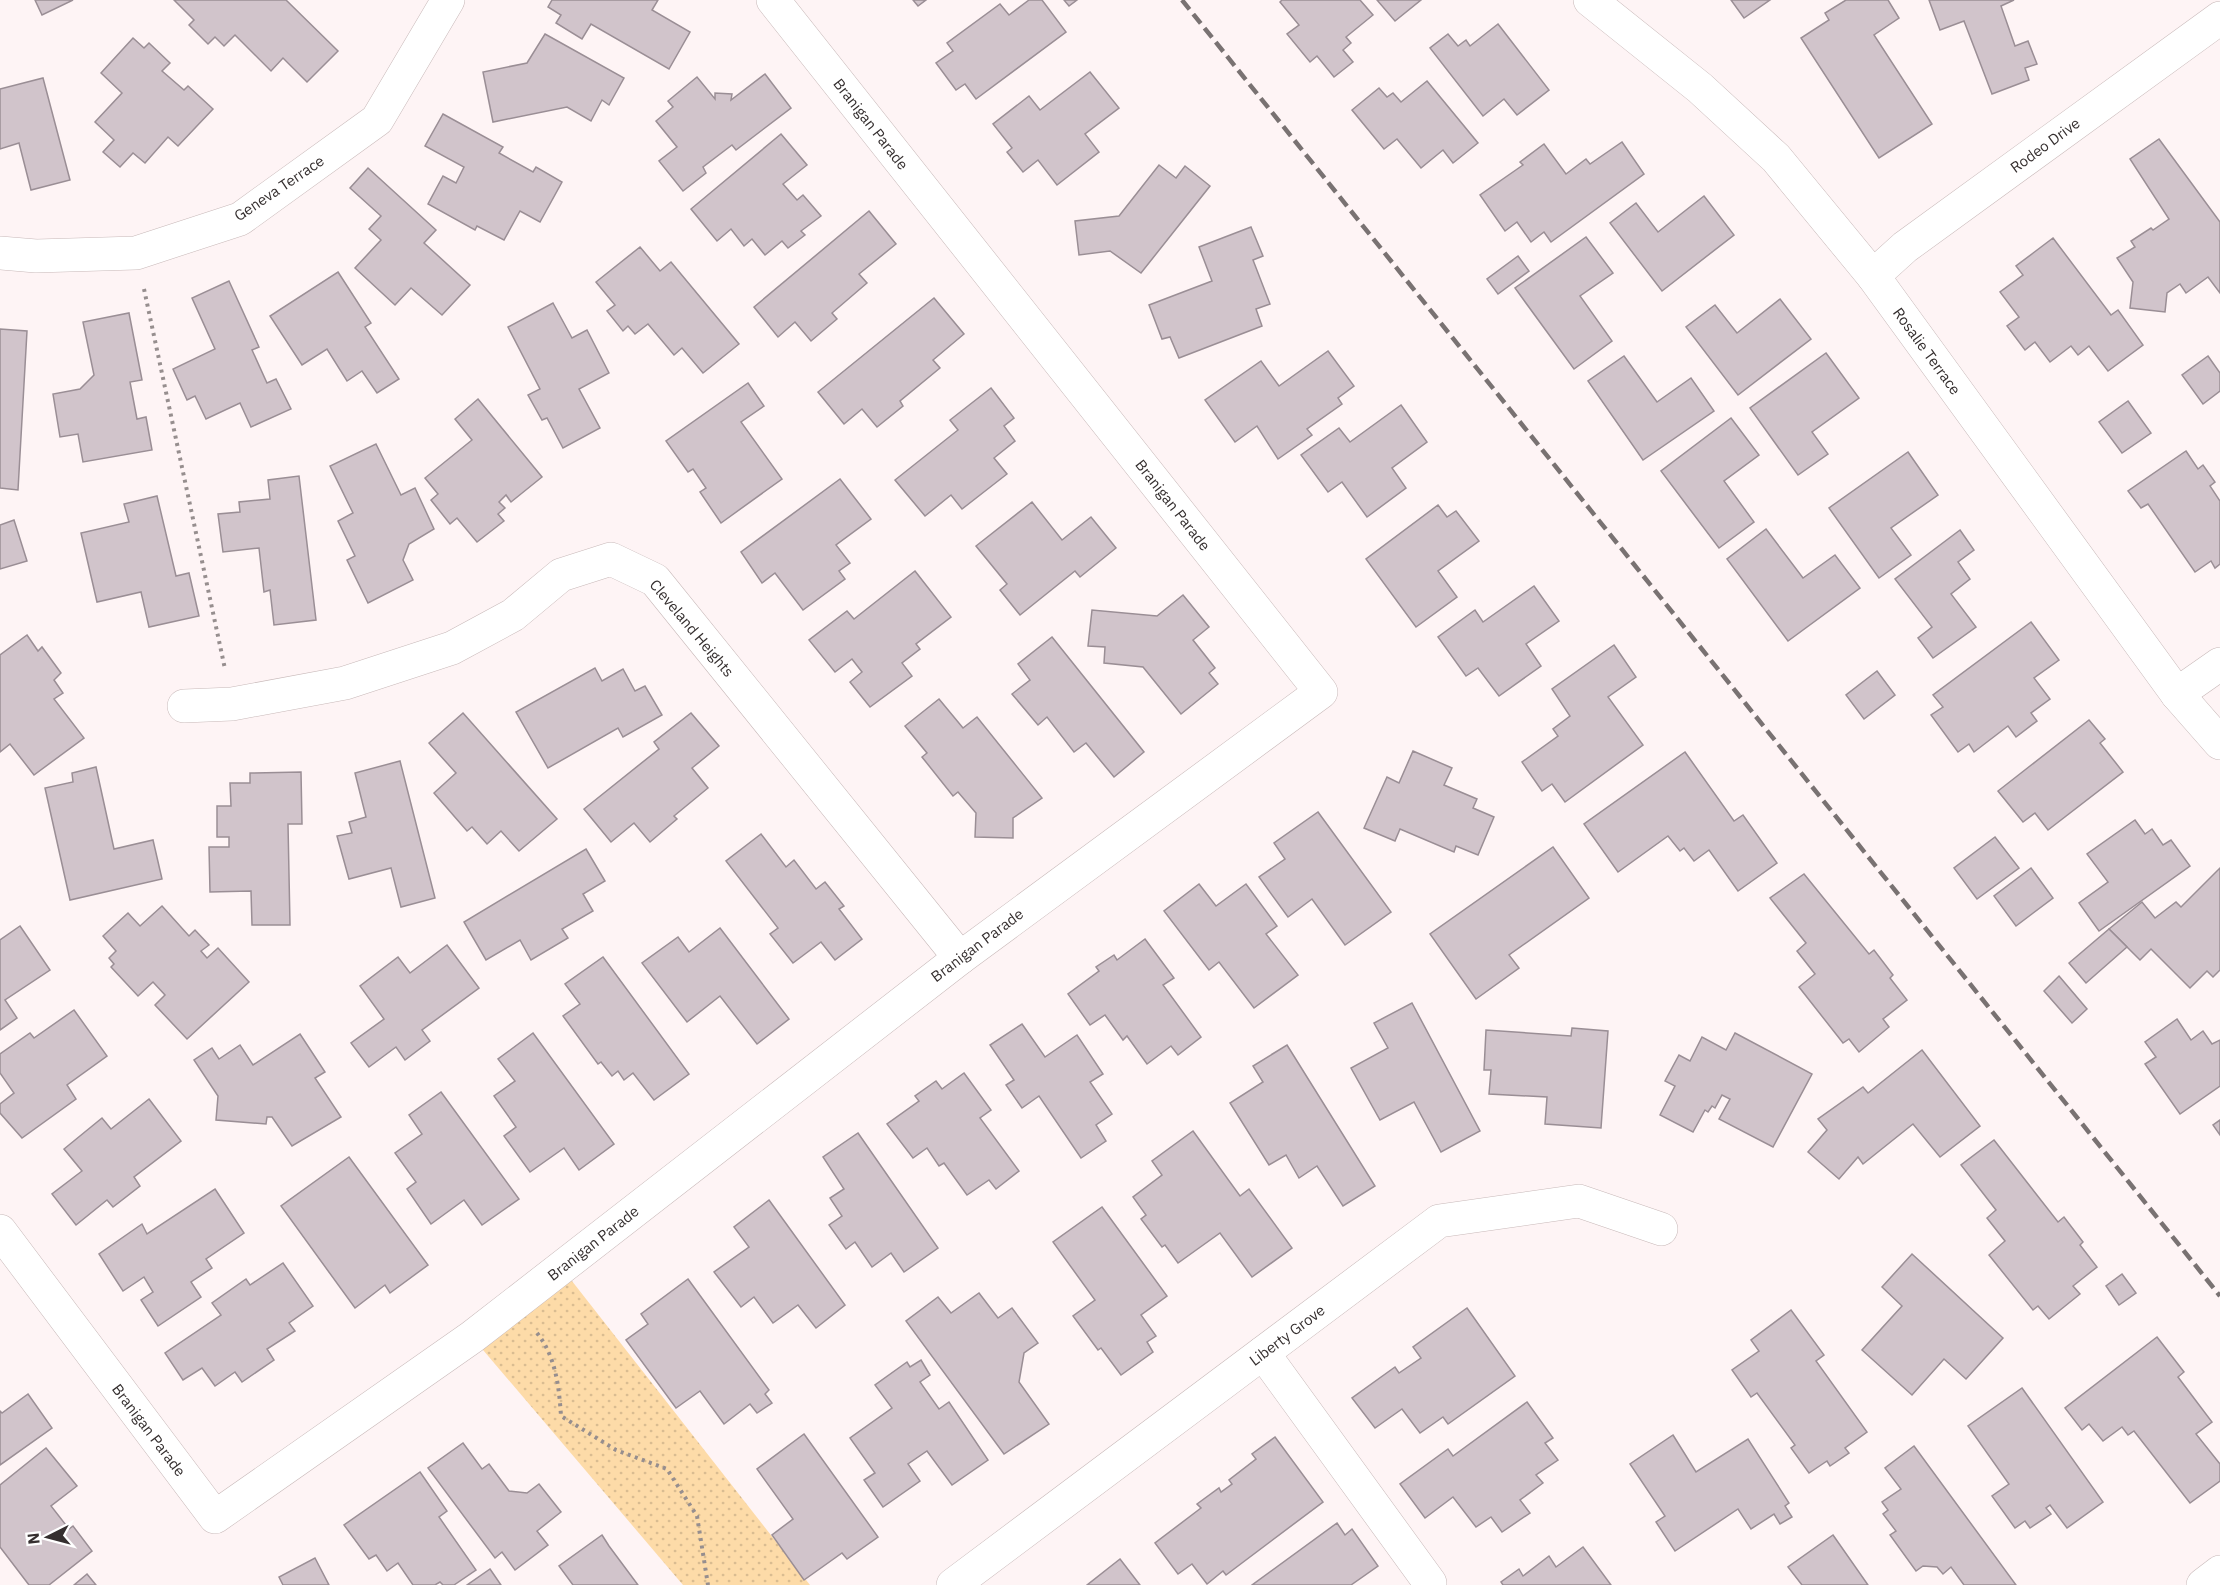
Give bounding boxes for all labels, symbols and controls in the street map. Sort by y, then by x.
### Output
street label: Branigan Parade [829,74,913,174]
street label: Rodeo Drive [2006,113,2084,177]
street label: Geneva Terrace [230,151,328,225]
street label: Rosalie Terrace [1889,304,1965,398]
street label: Branigan Parade [1131,455,1215,555]
street label: Cleveland Heights [646,575,738,681]
street label: Branigan Parade [927,904,1027,986]
street label: Branigan Parade [543,1201,643,1285]
street label: Liberty Grove [1245,1300,1329,1370]
street label: Branigan Parade [108,1380,190,1480]
north arrow [18,1507,78,1567]
text: N [23,1532,44,1545]

